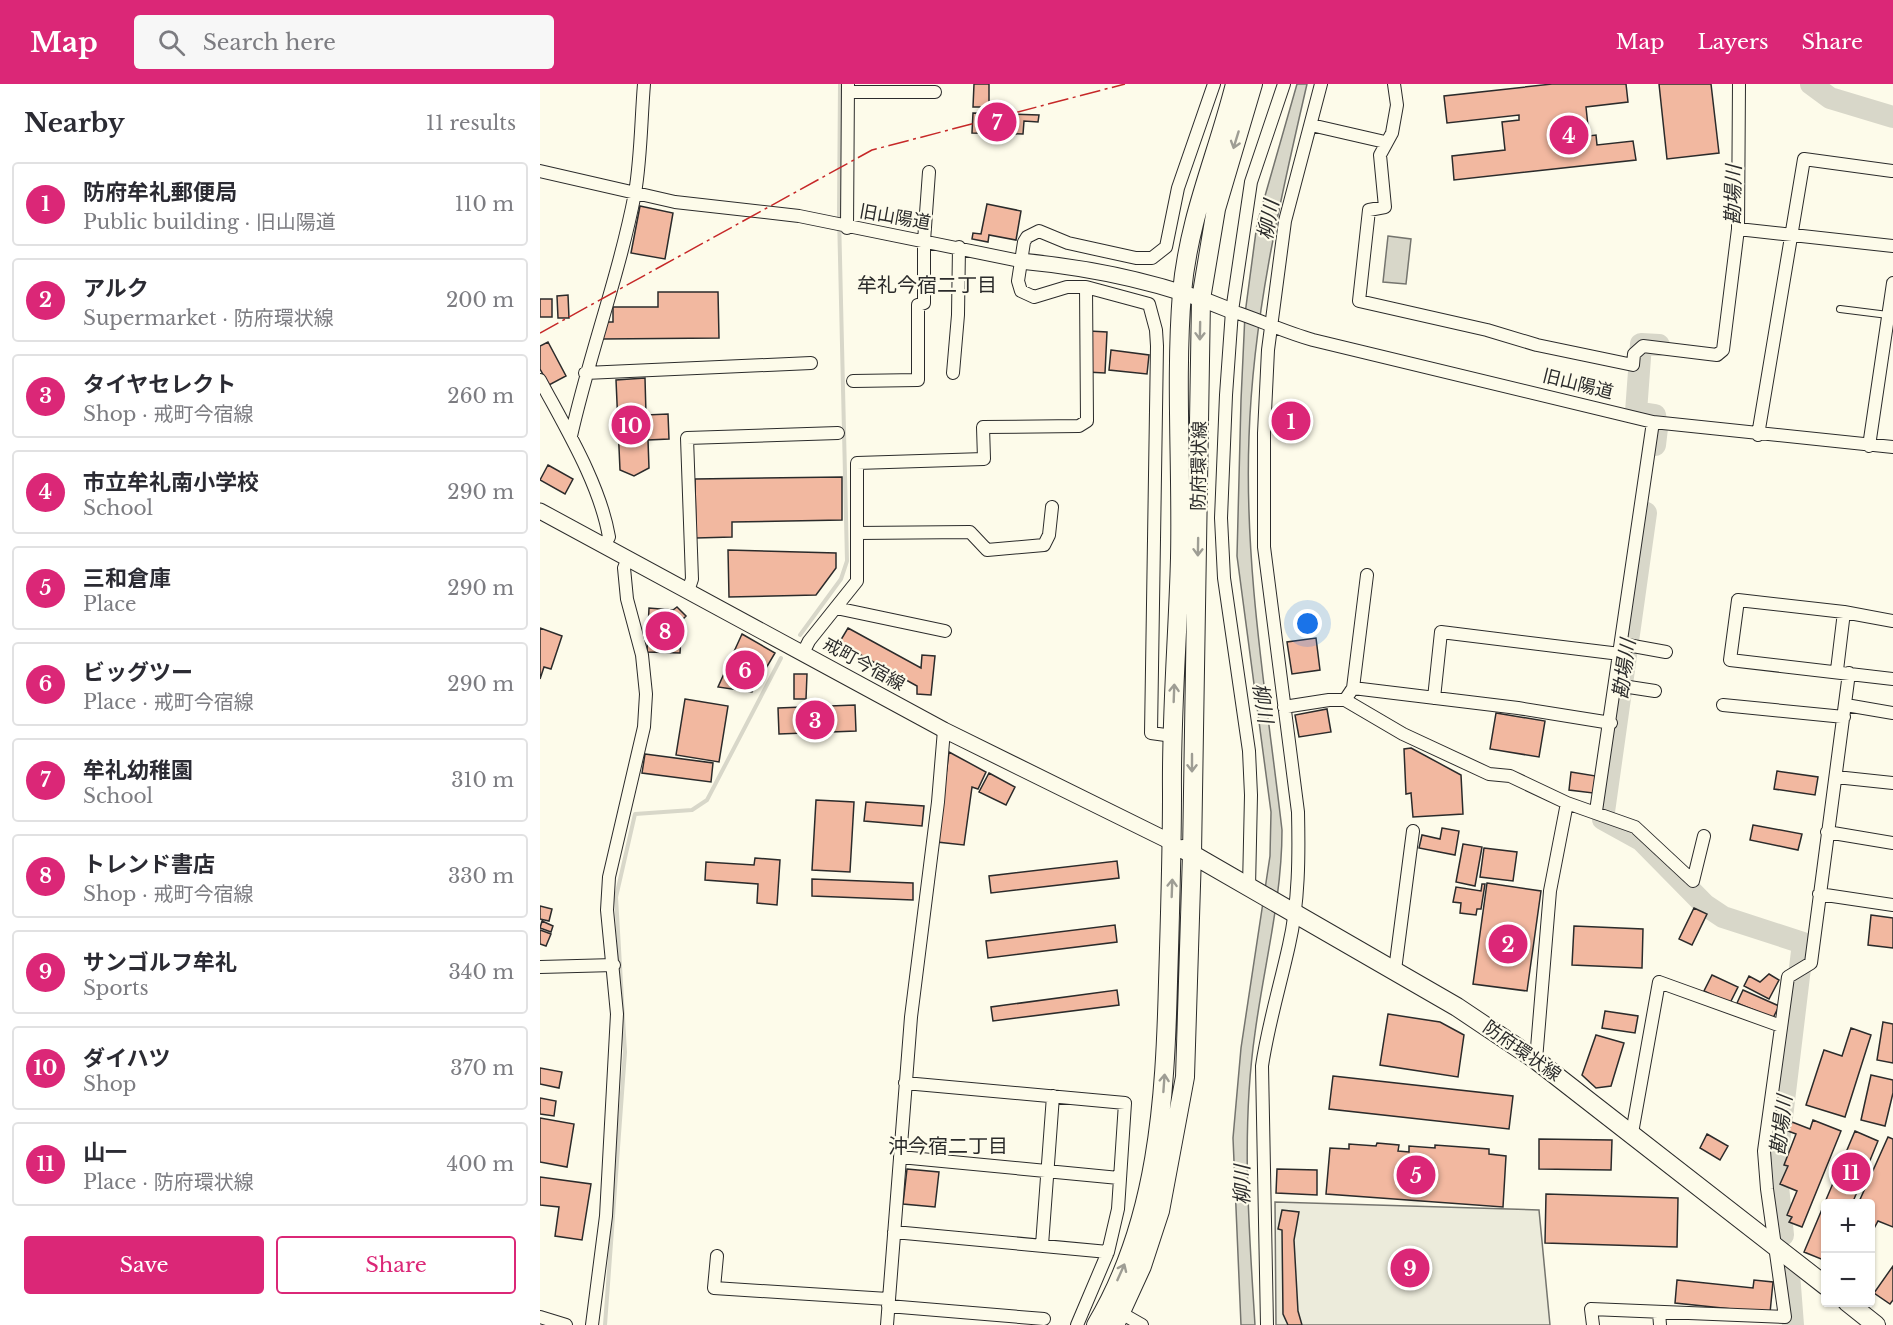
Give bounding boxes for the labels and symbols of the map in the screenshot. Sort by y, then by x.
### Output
pin: 7 [978,99,1016,144]
pin: 4 [1550,112,1588,158]
one-way arrow [1230,130,1241,149]
water label: 勘場川 [1720,163,1746,225]
water label: 柳川 [1253,196,1284,242]
street label: 旧山陽道 [858,200,932,234]
district label: 牟礼今宿二丁目 [857,273,997,297]
one-way arrow [1194,320,1206,340]
street label: 旧山陽道 [1540,365,1616,403]
pin: 1 [1272,398,1311,444]
pin: 10 [612,402,650,448]
street label: 防府環状線 [1187,421,1211,511]
one-way arrow [1192,536,1204,556]
pin: 8 [646,608,684,654]
your location [1293,609,1322,638]
street label: 戒町今宿線 [819,633,909,695]
water label: 勘場川 [1608,636,1640,700]
pin: 6 [726,648,764,692]
water label: 柳川 [1248,681,1278,727]
one-way arrow [1169,684,1180,704]
pin: 3 [796,698,834,742]
one-way arrow [1186,752,1198,772]
one-way arrow [1166,879,1177,899]
pin: 2 [1488,922,1528,966]
street label: 防府環状線 [1479,1016,1565,1086]
one-way arrow [1159,1073,1170,1093]
water label: 勘場川 [1765,1092,1797,1156]
district label: 沖今宿二丁目 [888,1134,1008,1158]
pin: 11 [1832,1150,1870,1194]
pin: 5 [1396,1152,1436,1198]
water label: 柳川 [1230,1163,1254,1205]
pin: 9 [1390,1246,1430,1290]
one-way arrow [1116,1264,1128,1282]

